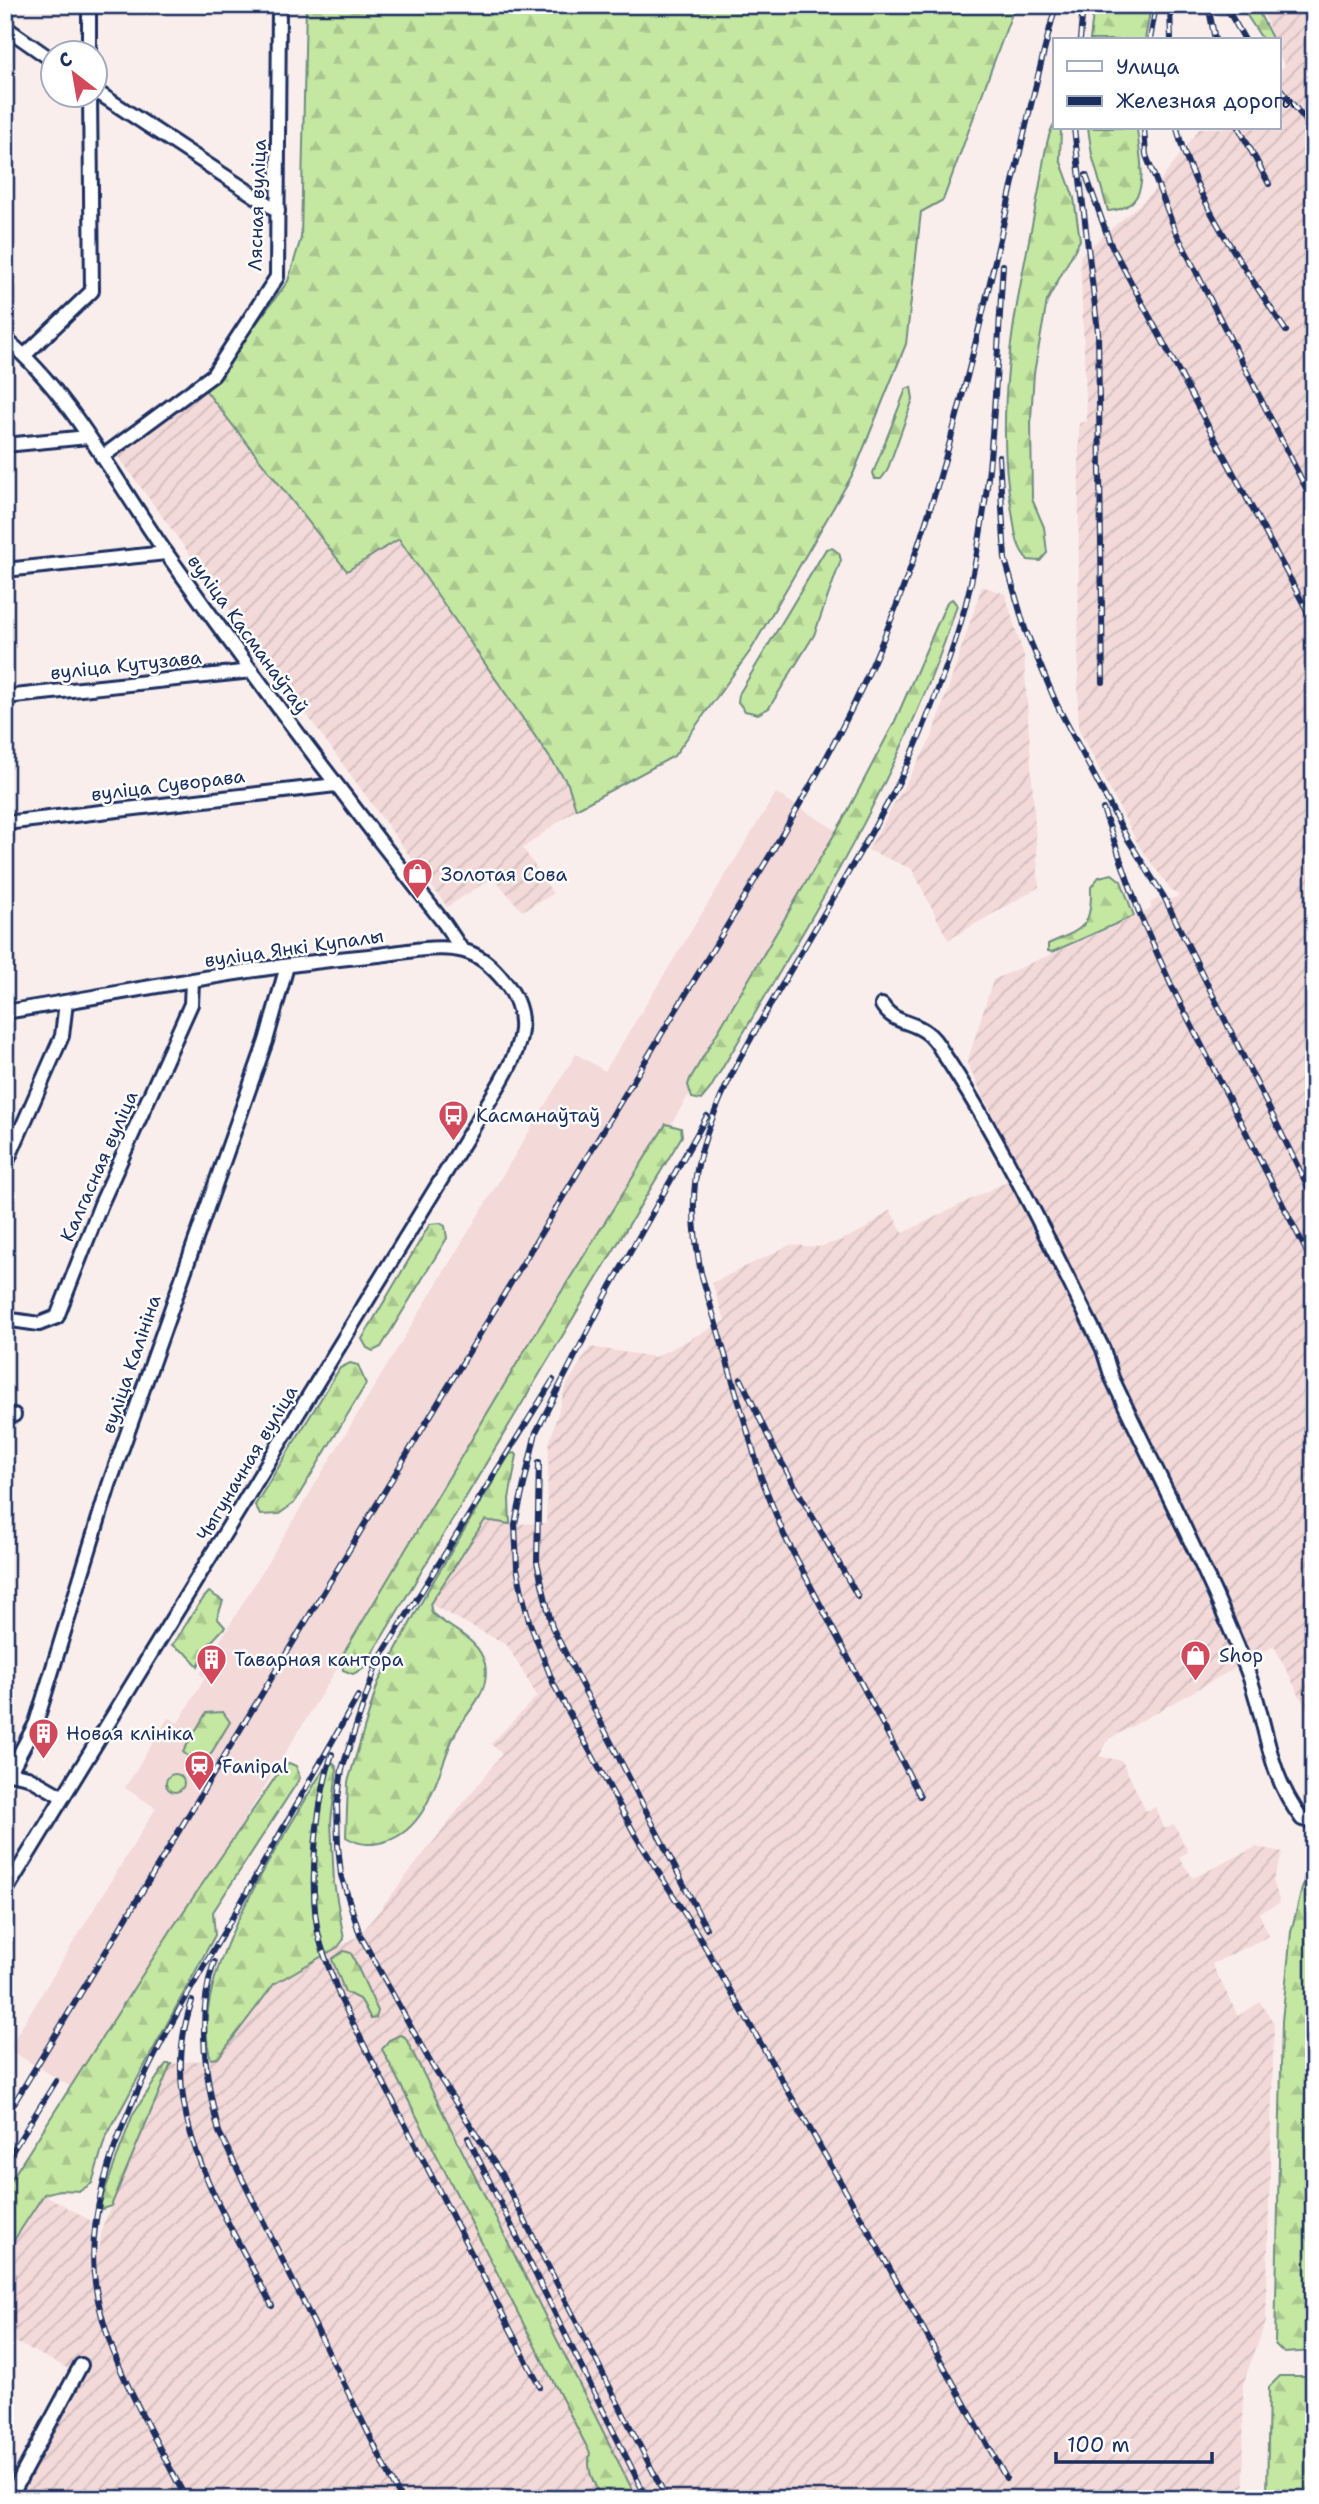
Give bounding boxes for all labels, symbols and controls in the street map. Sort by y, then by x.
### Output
north arrow [38,38,108,108]
legend [1053,38,1280,130]
text: С [54,46,77,74]
text: Улица [1116,53,1179,81]
text: Железная дорога [1116,87,1295,115]
street label: Лясная вуліца [242,138,272,272]
street label: вуліца Касманаўтаў [182,549,314,719]
street label: вуліца Кутузава [49,645,203,685]
street label: вуліца Суворава [90,763,246,807]
shop icon: Золотая Сова [401,857,435,901]
place label: Золотая Сова [441,862,568,887]
street label: вуліца Янкі Купалы [203,923,385,973]
street label: Калгасная вуліца [55,1086,144,1245]
bus stop icon: Касманаўтаў [436,1098,470,1142]
place label: Касманаўтаў [476,1103,600,1128]
street label: вуліца Калініна [96,1291,166,1437]
street label: Чыгуначная вуліца [191,1381,303,1545]
shop icon: Shop [1179,1638,1213,1682]
building icon: Таварная кантора [194,1642,228,1686]
place label: Shop [1219,1643,1263,1668]
place label: Таварная кантора [234,1647,404,1672]
building icon: Новая клініка [26,1716,60,1760]
place label: Новая клініка [66,1721,194,1746]
station icon: Fanipal [182,1749,216,1793]
place label: Fanipal [222,1754,289,1779]
scale bar [1056,2420,1212,2464]
text: 100 m [1067,2431,1130,2459]

